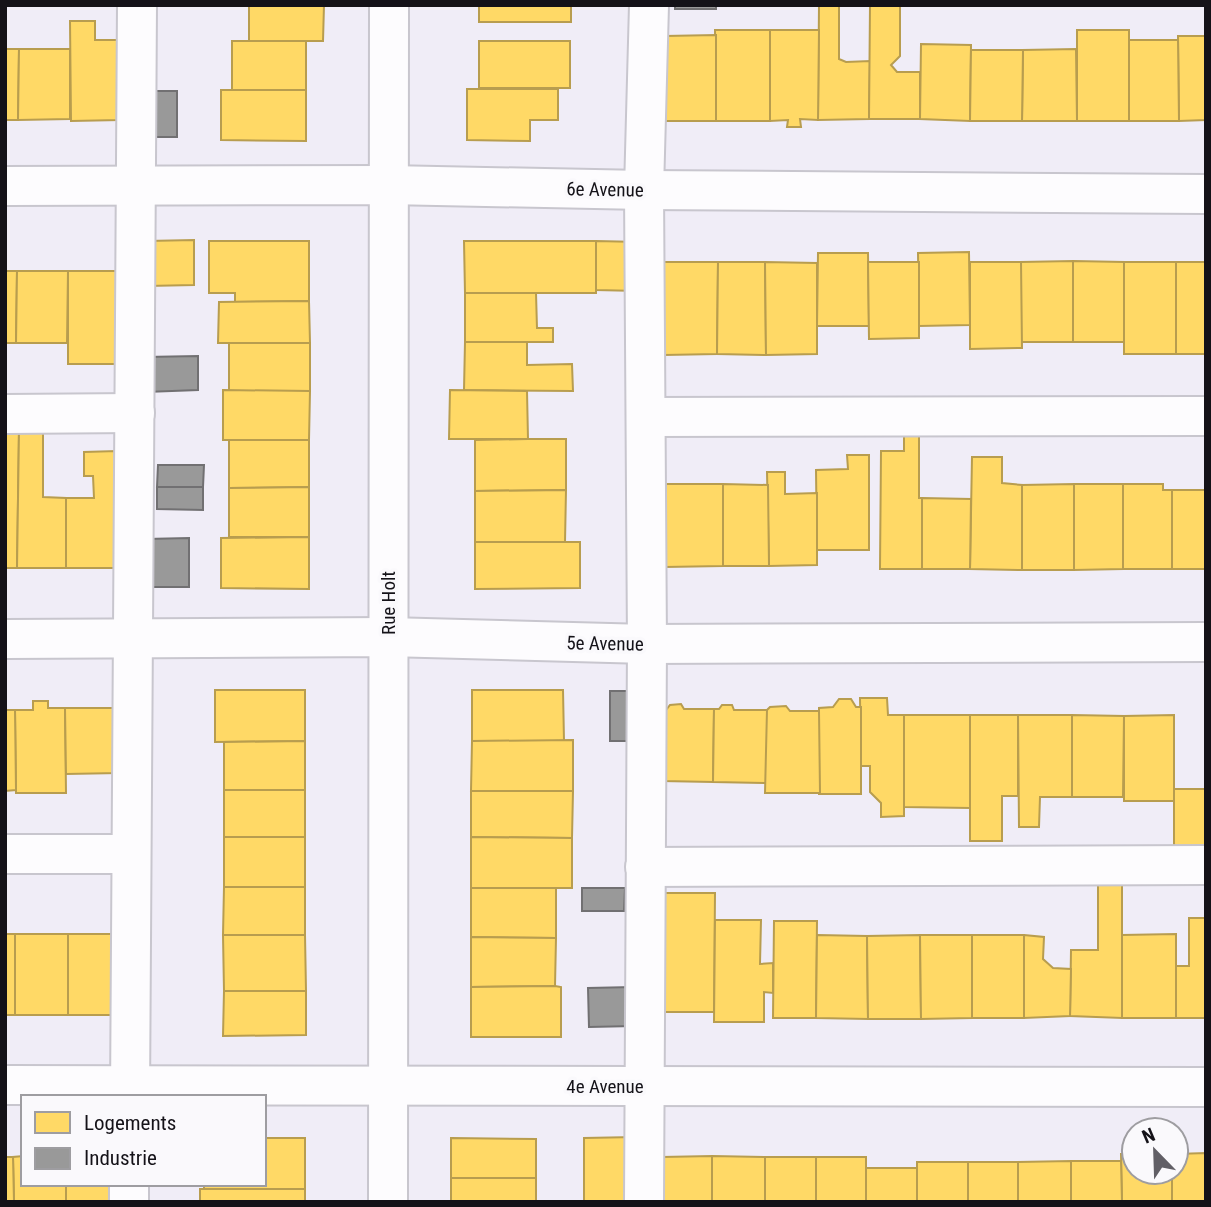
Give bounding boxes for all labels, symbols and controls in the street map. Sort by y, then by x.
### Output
street label: 6e Avenue [566,177,644,202]
street label: Rue Holt [377,571,400,635]
street label: 5e Avenue [566,631,644,656]
street label: 4e Avenue [566,1075,644,1098]
legend [21,1095,266,1186]
text: Logements [84,1111,176,1135]
north arrow [1120,1116,1190,1186]
text: N [1139,1123,1158,1149]
text: Industrie [84,1146,157,1170]

